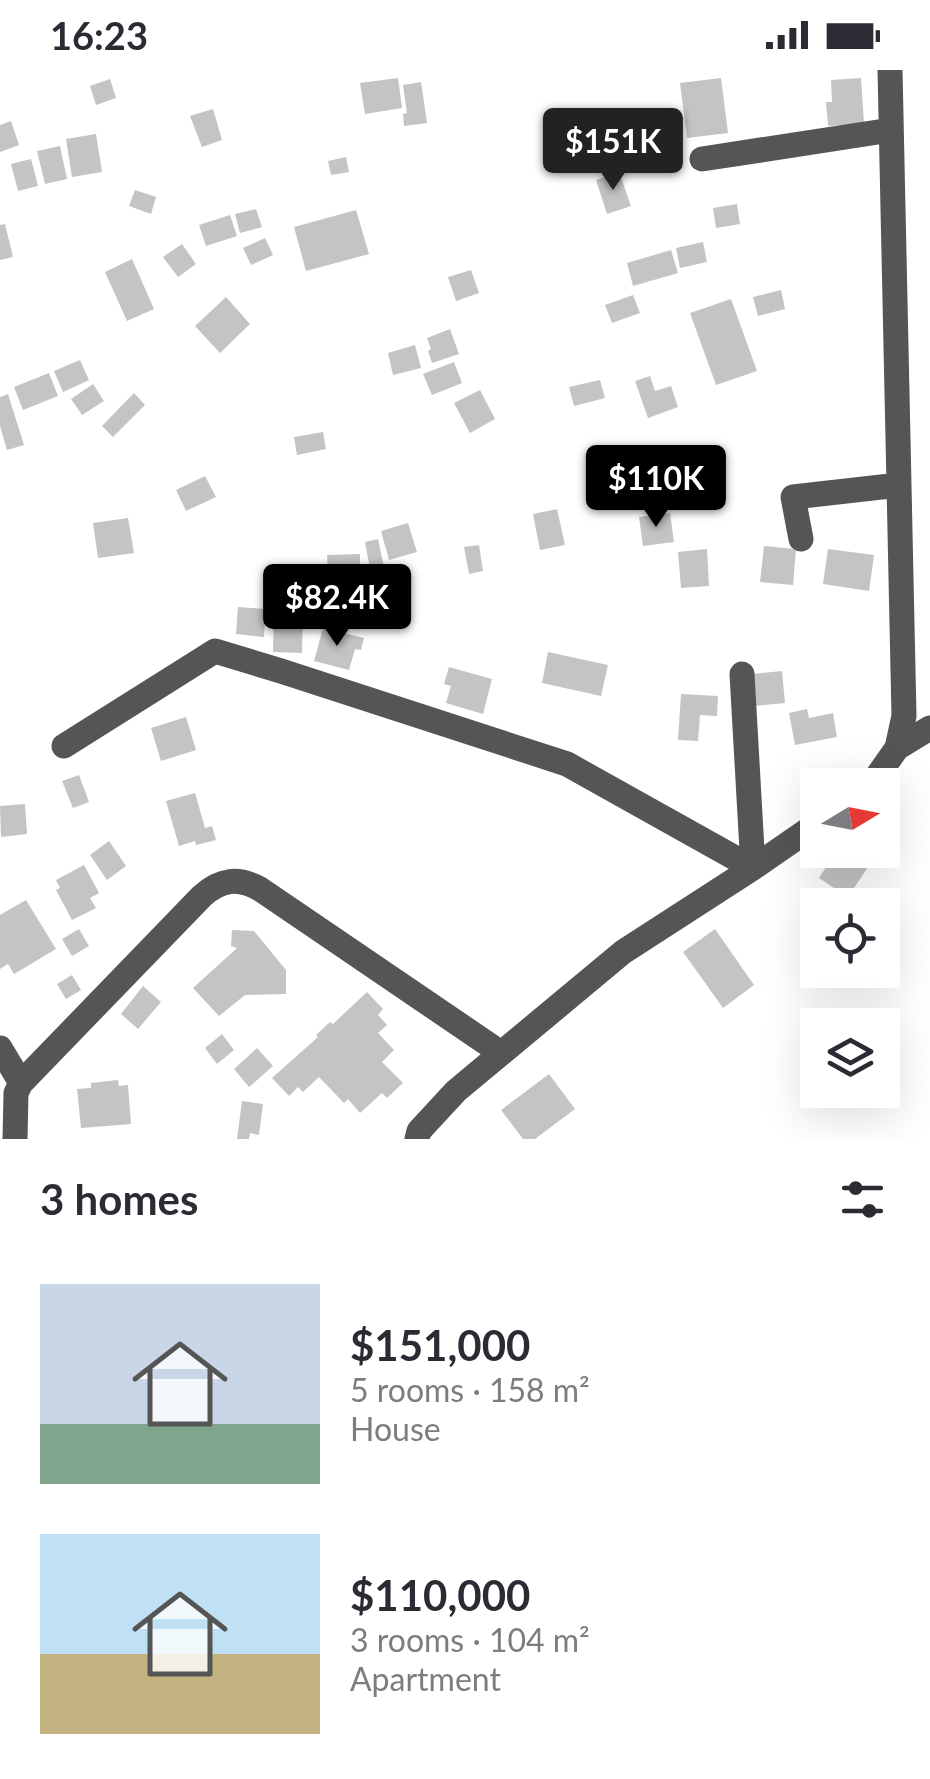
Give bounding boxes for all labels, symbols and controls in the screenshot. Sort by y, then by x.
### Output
text: 16:23 [50,12,148,58]
pin: $151K [543,108,683,193]
text: $151K [565,121,661,160]
pin: $110K [586,445,726,530]
text: $110K [608,458,704,497]
pin: $82.4K [256,564,418,649]
text: $82.4K [285,577,389,616]
north arrow [800,768,900,868]
map controls [800,768,900,1108]
button: locate [800,888,900,988]
button: layers [800,1008,900,1108]
icon: filters [835,1172,890,1227]
text: 3 homes [40,1174,198,1224]
text: $151,000 [350,1320,530,1370]
icon: home [120,1324,240,1444]
text: 5 rooms · 158 m² [350,1370,590,1409]
text: House [350,1409,441,1448]
text: $110,000 [350,1570,530,1620]
icon: home [120,1574,240,1694]
text: 3 rooms · 104 m² [350,1620,590,1659]
text: Apartment [350,1659,501,1698]

